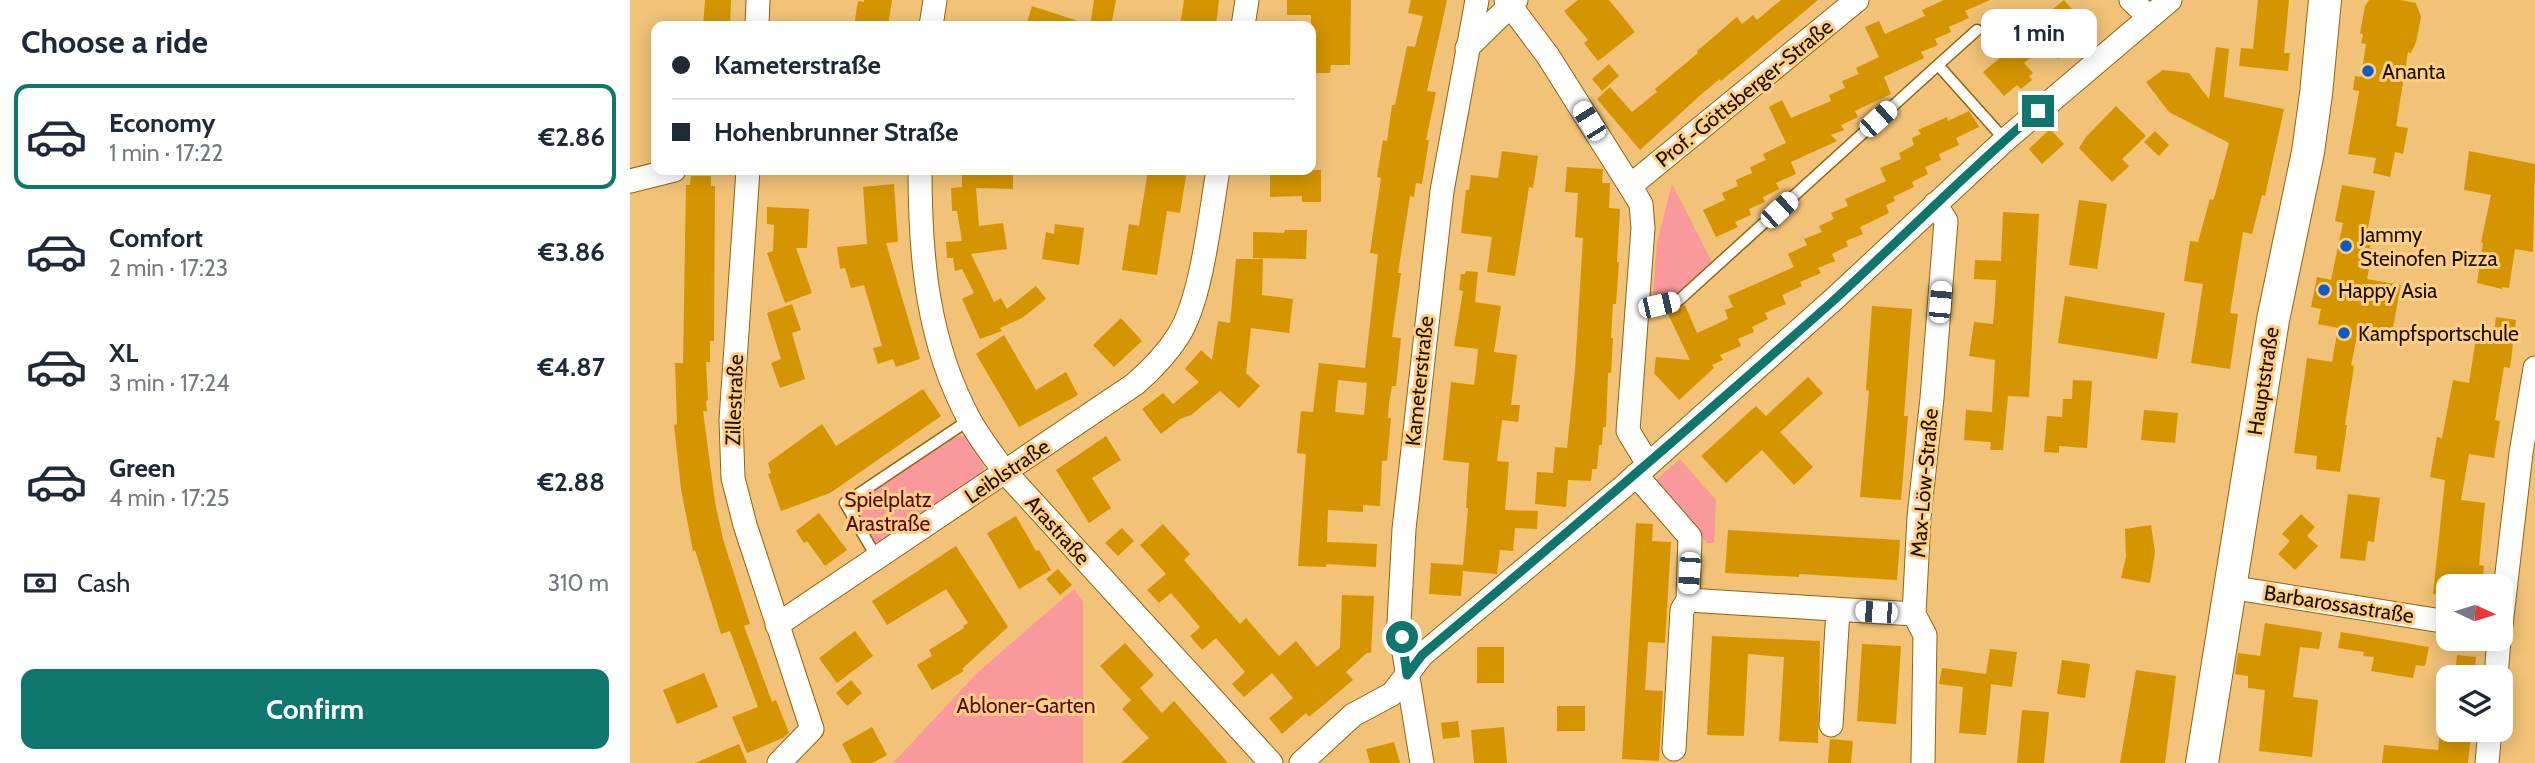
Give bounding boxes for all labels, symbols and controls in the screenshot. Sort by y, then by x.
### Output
callout: 1 min [1980,10,2096,58]
street label: Prof.-Göttsberger-Straße [1650,14,1838,172]
text: 1 min [2013,19,2065,47]
text: Choose a ride [21,22,208,61]
text: Kameterstraße [714,49,881,81]
place label: Ananta [2382,59,2445,84]
marker: Ananta [2360,63,2376,79]
route end [2022,95,2054,127]
car [1856,97,1901,141]
car [1569,98,1610,144]
icon: car [25,105,88,168]
text: Economy [109,107,215,139]
text: Hohenbrunner Straße [714,116,959,148]
text: €2.86 [538,121,605,153]
text: 1 min · 17:22 [109,139,223,167]
car [1757,188,1802,232]
icon: car [25,220,88,283]
text: Comfort [109,222,203,254]
place label: Jammy Steinofen Pizza [2359,222,2498,271]
text: €3.86 [538,236,605,268]
marker: Jammy Steinofen Pizza [2338,238,2354,254]
text: 2 min · 17:23 [109,254,228,282]
place label: Happy Asia [2338,278,2437,303]
car [1928,280,1953,324]
marker: Happy Asia [2316,282,2332,298]
car [1637,290,1682,320]
street label: Kameterstraße [1400,314,1438,447]
place label: Kampfsportschule [2358,321,2519,346]
street label: Hauptstraße [2242,325,2284,437]
marker: Kampfsportschule [2336,325,2352,341]
icon: car [25,335,88,398]
text: XL [109,337,138,369]
text: €4.87 [537,351,605,383]
street label: Zillestraße [720,354,748,446]
text: 3 min · 17:24 [109,369,230,397]
street label: Max-Löw-Straße [1905,407,1943,559]
street label: Leiblstraße [960,433,1054,509]
icon: car [25,450,88,513]
text: Green [109,452,176,484]
text: €2.88 [537,466,605,498]
text: 4 min · 17:25 [109,484,230,512]
park label: Spielplatz Arastraße [844,487,932,536]
street label: Arastraße [1020,490,1096,570]
car [1678,551,1701,595]
icon: cash [21,564,59,602]
text: Cash [77,567,130,599]
text: 310 m [548,569,609,597]
north arrow [2436,574,2513,651]
map controls [2436,574,2513,742]
street label: Barbarossastraße [2262,580,2416,628]
car [1855,600,1898,624]
route start [1386,621,1418,653]
button: layers [2436,665,2513,742]
button: Confirm [21,669,609,749]
park label: Abloner-Garten [957,693,1095,718]

